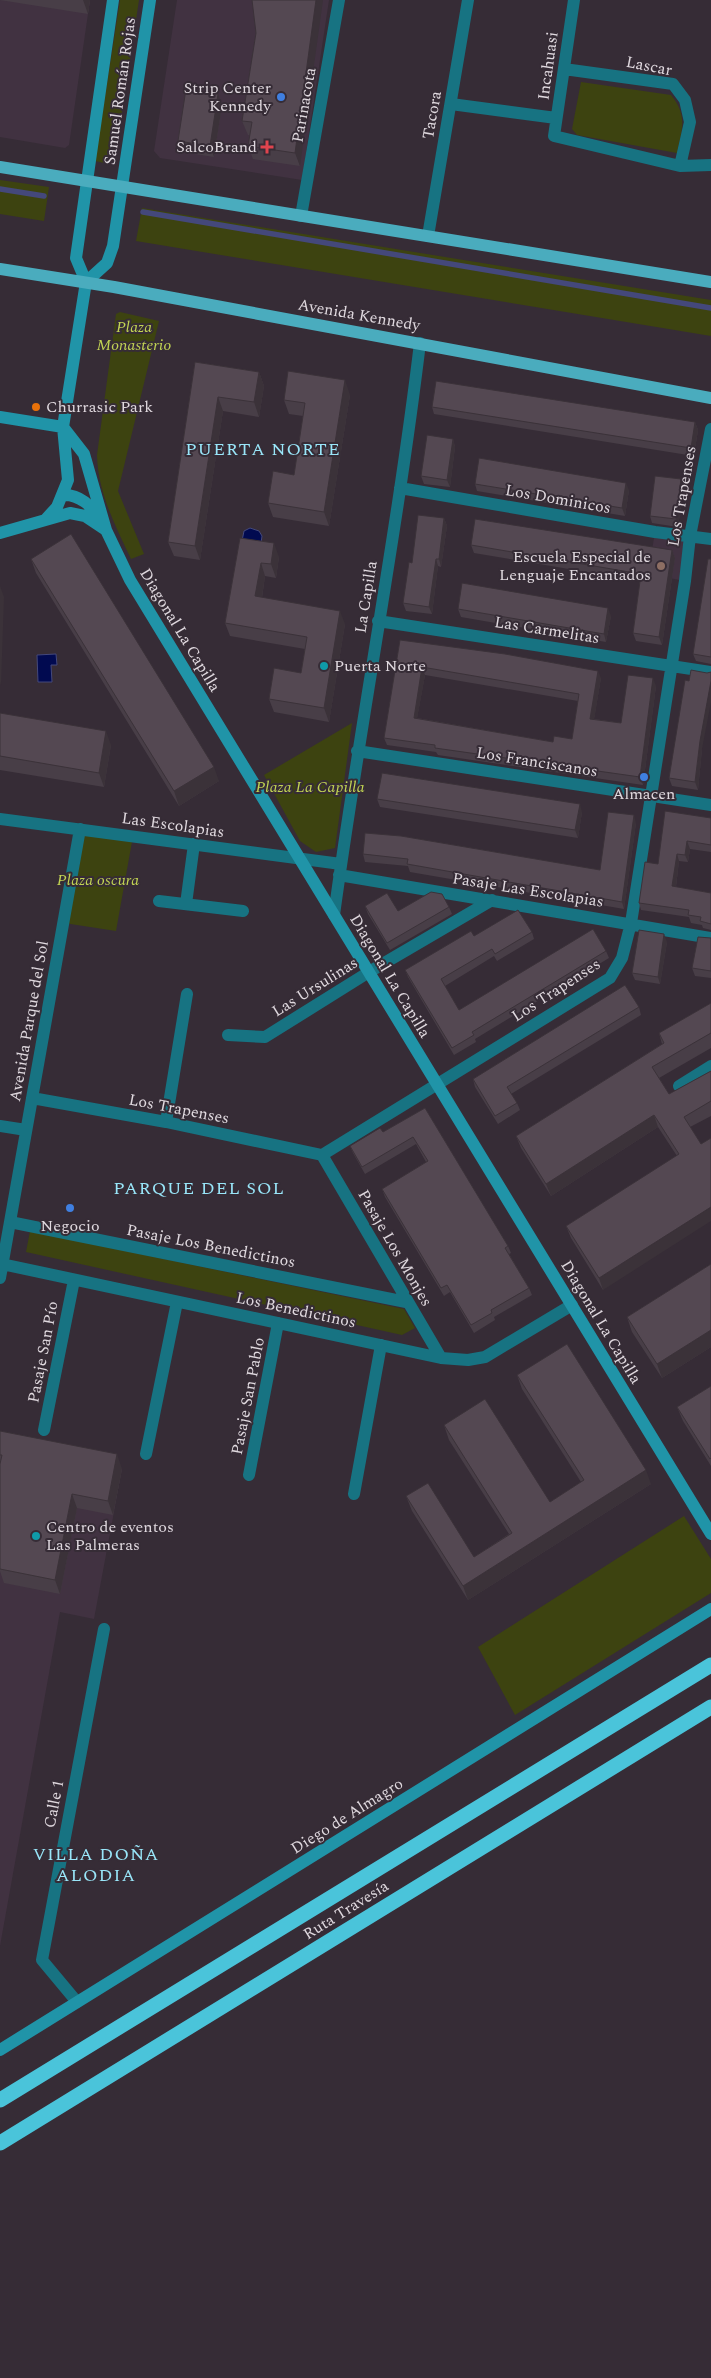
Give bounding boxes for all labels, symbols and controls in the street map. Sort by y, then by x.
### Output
street label: Samuel Román Rojas [98,16,142,166]
street label: Incahuasi [531,30,565,102]
street label: Lascar [624,50,674,82]
street label: Parinacota [286,65,322,144]
place label: Strip Center Kennedy [184,76,272,118]
street label: Tacora [416,89,448,141]
marker: Strip Center Kennedy [275,91,287,103]
place label: SalcoBrand [176,135,257,159]
marker: SalcoBrand [261,141,273,153]
street label: Avenida Kennedy [296,292,423,338]
park label: Plaza Monasterio [96,315,172,357]
place label: Churrasic Park [46,395,153,419]
marker: Churrasic Park [30,401,42,413]
district label: PUERTA NORTE [185,436,341,463]
street label: Los Trapenses [661,444,703,548]
street label: Los Dominicos [503,478,613,520]
place label: Escuela Especial de Lenguaje Encantados [499,545,651,587]
street label: La Capilla [348,559,384,635]
marker: Escuela Especial de Lenguaje Encantados [655,560,667,572]
street label: Diagonal La Capilla [133,563,227,697]
street label: Las Carmelitas [493,610,601,650]
place label: Puerta Norte [334,654,426,678]
marker: Puerta Norte [318,660,330,672]
street label: Los Franciscanos [475,741,599,783]
marker: Almacen [638,771,650,783]
park label: Plaza La Capilla [255,775,365,799]
place label: Almacen [613,782,675,806]
street label: Las Escolapias [120,806,226,844]
street label: Pasaje Las Escolapias [451,866,605,914]
park label: Plaza oscura [57,868,139,892]
street label: Diagonal La Capilla [343,909,437,1043]
street label: Avenida Parque del Sol [3,939,55,1103]
street label: Las Ursulinas [267,951,363,1023]
street label: Los Trapenses [507,952,605,1028]
street label: Los Trapenses [127,1087,231,1131]
district label: PARQUE DEL SOL [113,1175,285,1202]
street label: Pasaje Los Monjes [352,1185,438,1311]
marker: Negocio [64,1202,76,1214]
place label: Negocio [40,1214,100,1238]
street label: Pasaje Los Benedictinos [125,1218,297,1274]
street label: Diagonal La Capilla [554,1255,648,1389]
street label: Los Benedictinos [234,1286,358,1334]
street label: Pasaje San Pío [21,1299,65,1405]
street label: Pasaje San Pablo [225,1335,271,1457]
place label: Centro de eventos Las Palmeras [46,1515,174,1557]
marker: Centro de eventos Las Palmeras [30,1530,42,1542]
street label: Diego de Almagro [286,1772,408,1860]
street label: Calle 1 [38,1778,70,1830]
district label: VILLA DOÑA ALODIA [33,1841,159,1889]
street label: Ruta Travesía [299,1874,394,1946]

